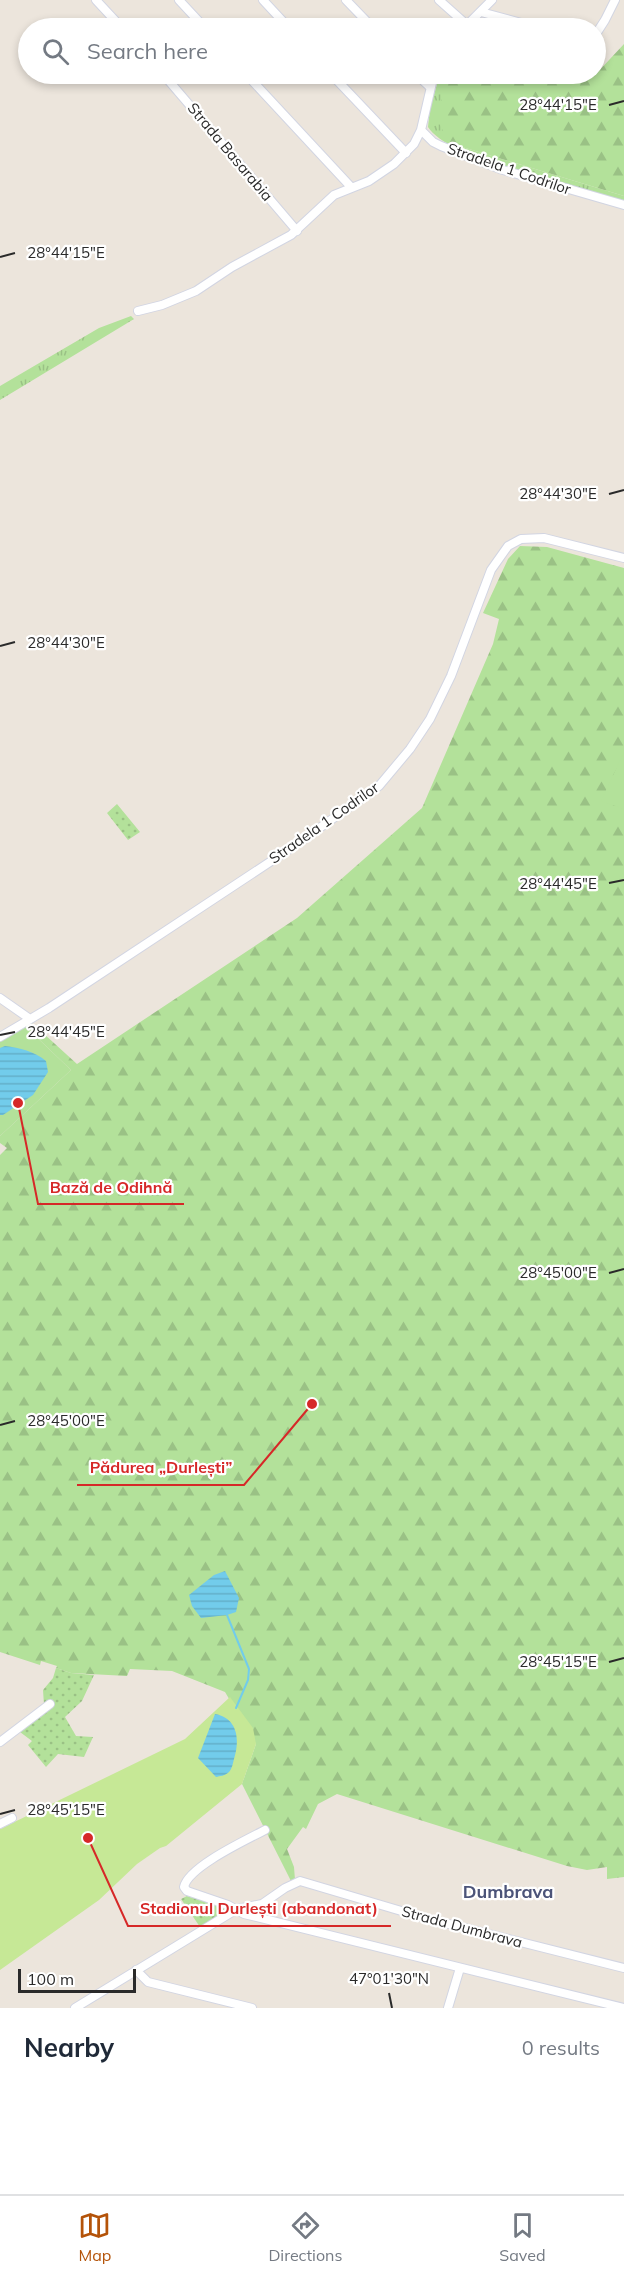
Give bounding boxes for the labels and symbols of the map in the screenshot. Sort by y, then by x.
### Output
text: 28°44'15"E [519,95,597,114]
street label: Strada Basarabia [184,99,277,205]
street label: Stradela 1 Codrilor [445,138,574,199]
text: 28°44'15"E [27,243,105,262]
text: 28°44'30"E [519,484,597,503]
text: 28°44'30"E [27,633,105,652]
street label: Stradela 1 Codrilor [265,777,383,867]
text: 28°44'45"E [519,874,597,893]
text: 28°44'45"E [27,1022,105,1041]
callout: Bază de Odihnă [38,1170,184,1204]
text: Bază de Odihnă [50,1177,172,1197]
text: 28°45'00"E [519,1263,597,1282]
text: 28°45'00"E [27,1411,105,1430]
callout: Pădurea „Durlești” [77,1451,244,1485]
text: Pădurea „Durlești” [90,1457,232,1478]
text: 28°45'15"E [519,1652,597,1671]
text: 28°45'15"E [27,1800,105,1819]
district label: Dumbrava [463,1880,553,1903]
callout: Stadionul Durlești (abandonat) [128,1892,391,1926]
text: Stadionul Durlești (abandonat) [140,1898,378,1919]
street label: Strada Dumbrava [400,1901,524,1952]
scale bar [18,1966,136,1994]
text: 47°01'30"N [349,1969,429,1988]

